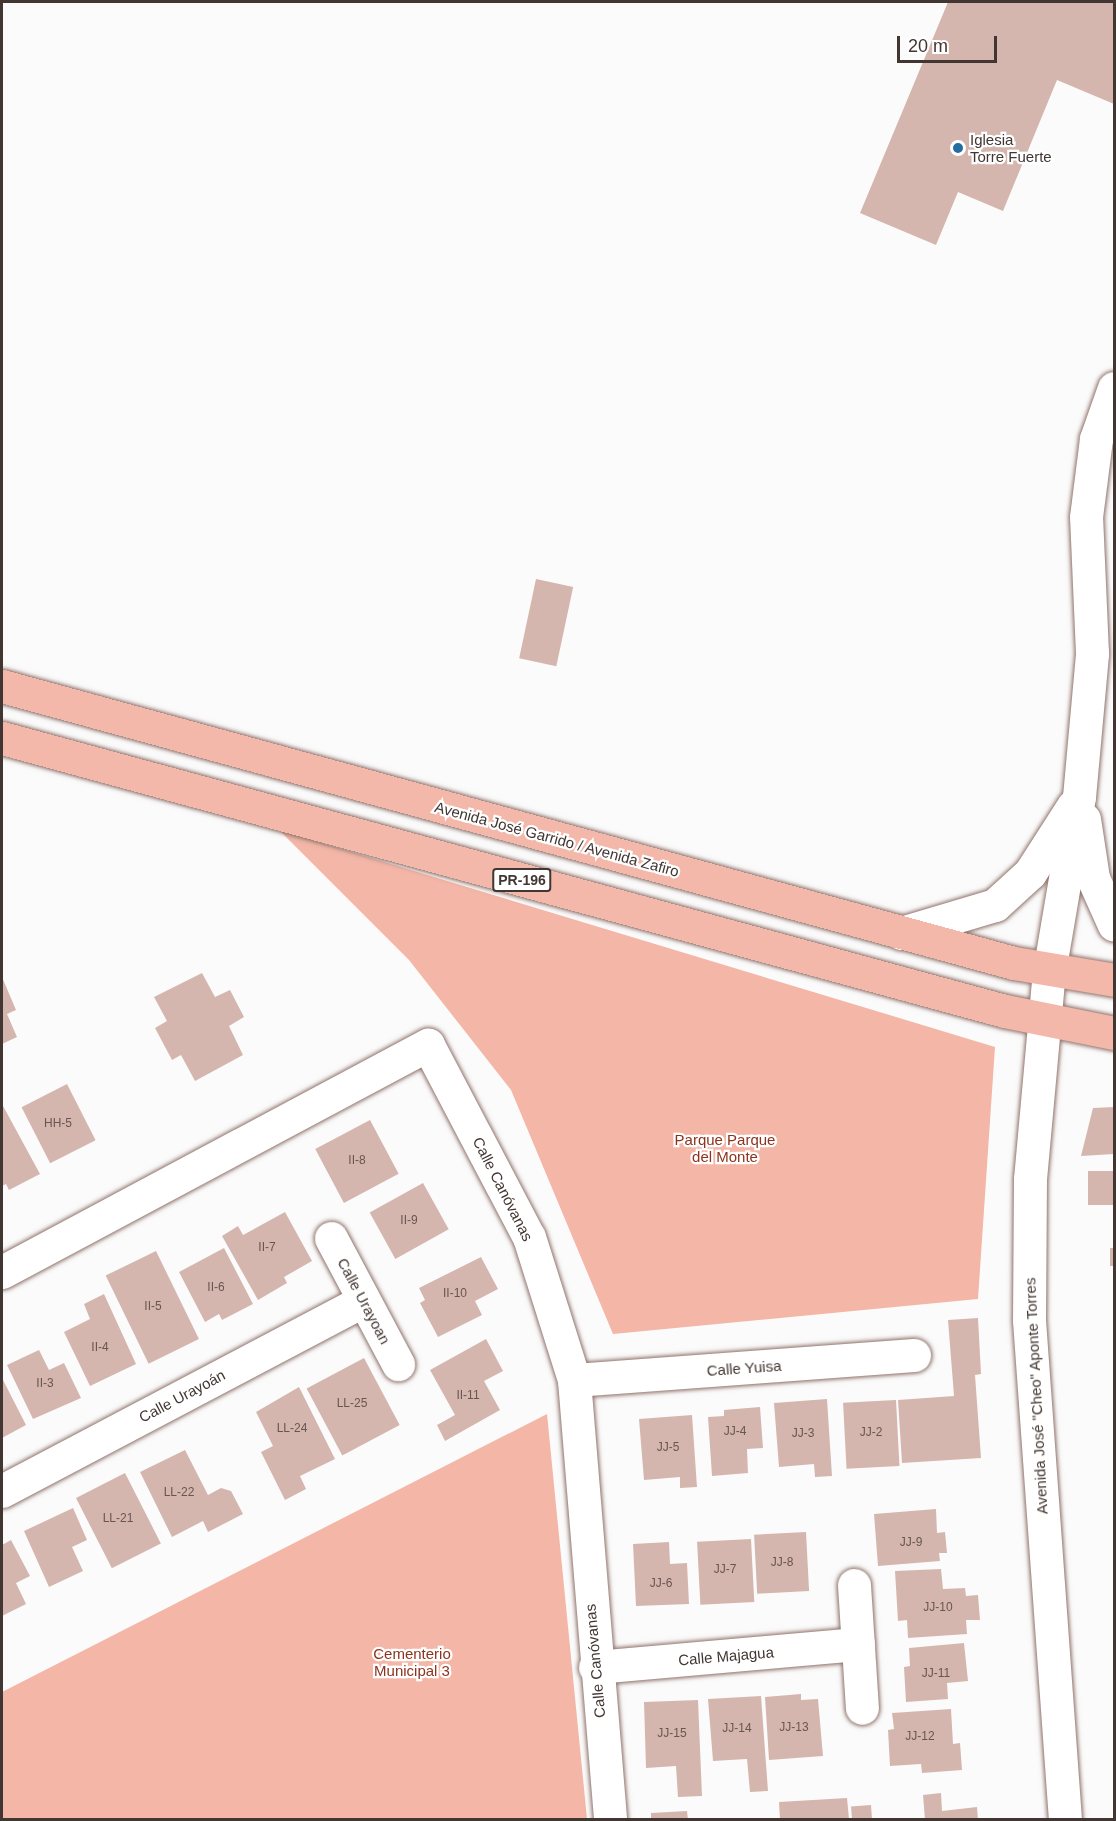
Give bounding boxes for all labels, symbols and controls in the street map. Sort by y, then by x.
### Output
scale bar [900,24,1000,62]
text: 20 m [908,36,948,56]
place label: Iglesia Torre Fuerte [970,130,1052,165]
marker: Iglesia Torre Fuerte [951,141,965,155]
street label: Avenida José Garrido / Avenida Zafiro [433,798,681,880]
road number: PR-196 [492,869,552,891]
house number: HH-5 [44,1117,72,1131]
park label: Parque Parque del Monte [675,1130,775,1165]
street label: Calle Canóvanas [469,1134,537,1244]
house number: II-8 [348,1154,366,1168]
house number: II-9 [400,1214,418,1228]
house number: II-7 [258,1241,276,1255]
street label: Calle Urayoan [334,1255,394,1347]
street label: Avenida José "Cheo" Aponte Torres [1021,1277,1051,1515]
house number: II-6 [207,1281,225,1295]
house number: II-10 [443,1287,467,1301]
house number: II-5 [144,1300,162,1314]
house number: II-4 [91,1341,109,1355]
street label: Calle Yuisa [706,1356,782,1380]
street label: Calle Urayoán [136,1366,228,1426]
house number: II-3 [36,1377,54,1391]
house number: II-11 [456,1389,480,1403]
house number: LL-25 [337,1397,367,1411]
house number: LL-24 [277,1422,307,1436]
house number: JJ-4 [724,1425,746,1439]
house number: JJ-2 [860,1426,882,1440]
house number: JJ-3 [792,1427,814,1441]
house number: JJ-5 [657,1441,679,1455]
house number: LL-22 [164,1486,194,1500]
house number: LL-21 [103,1512,133,1526]
house number: JJ-9 [900,1536,922,1550]
house number: JJ-8 [771,1556,793,1570]
house number: JJ-7 [714,1563,736,1577]
house number: JJ-6 [650,1577,672,1591]
house number: JJ-10 [923,1601,953,1615]
street label: Calle Canóvanas [581,1603,609,1719]
street label: Calle Majagua [677,1643,775,1669]
park label: Cementerio Municipal 3 [373,1644,451,1679]
house number: JJ-11 [922,1667,950,1681]
house number: JJ-13 [779,1721,809,1735]
house number: JJ-14 [722,1722,752,1736]
house number: JJ-15 [657,1727,687,1741]
house number: JJ-12 [905,1730,935,1744]

